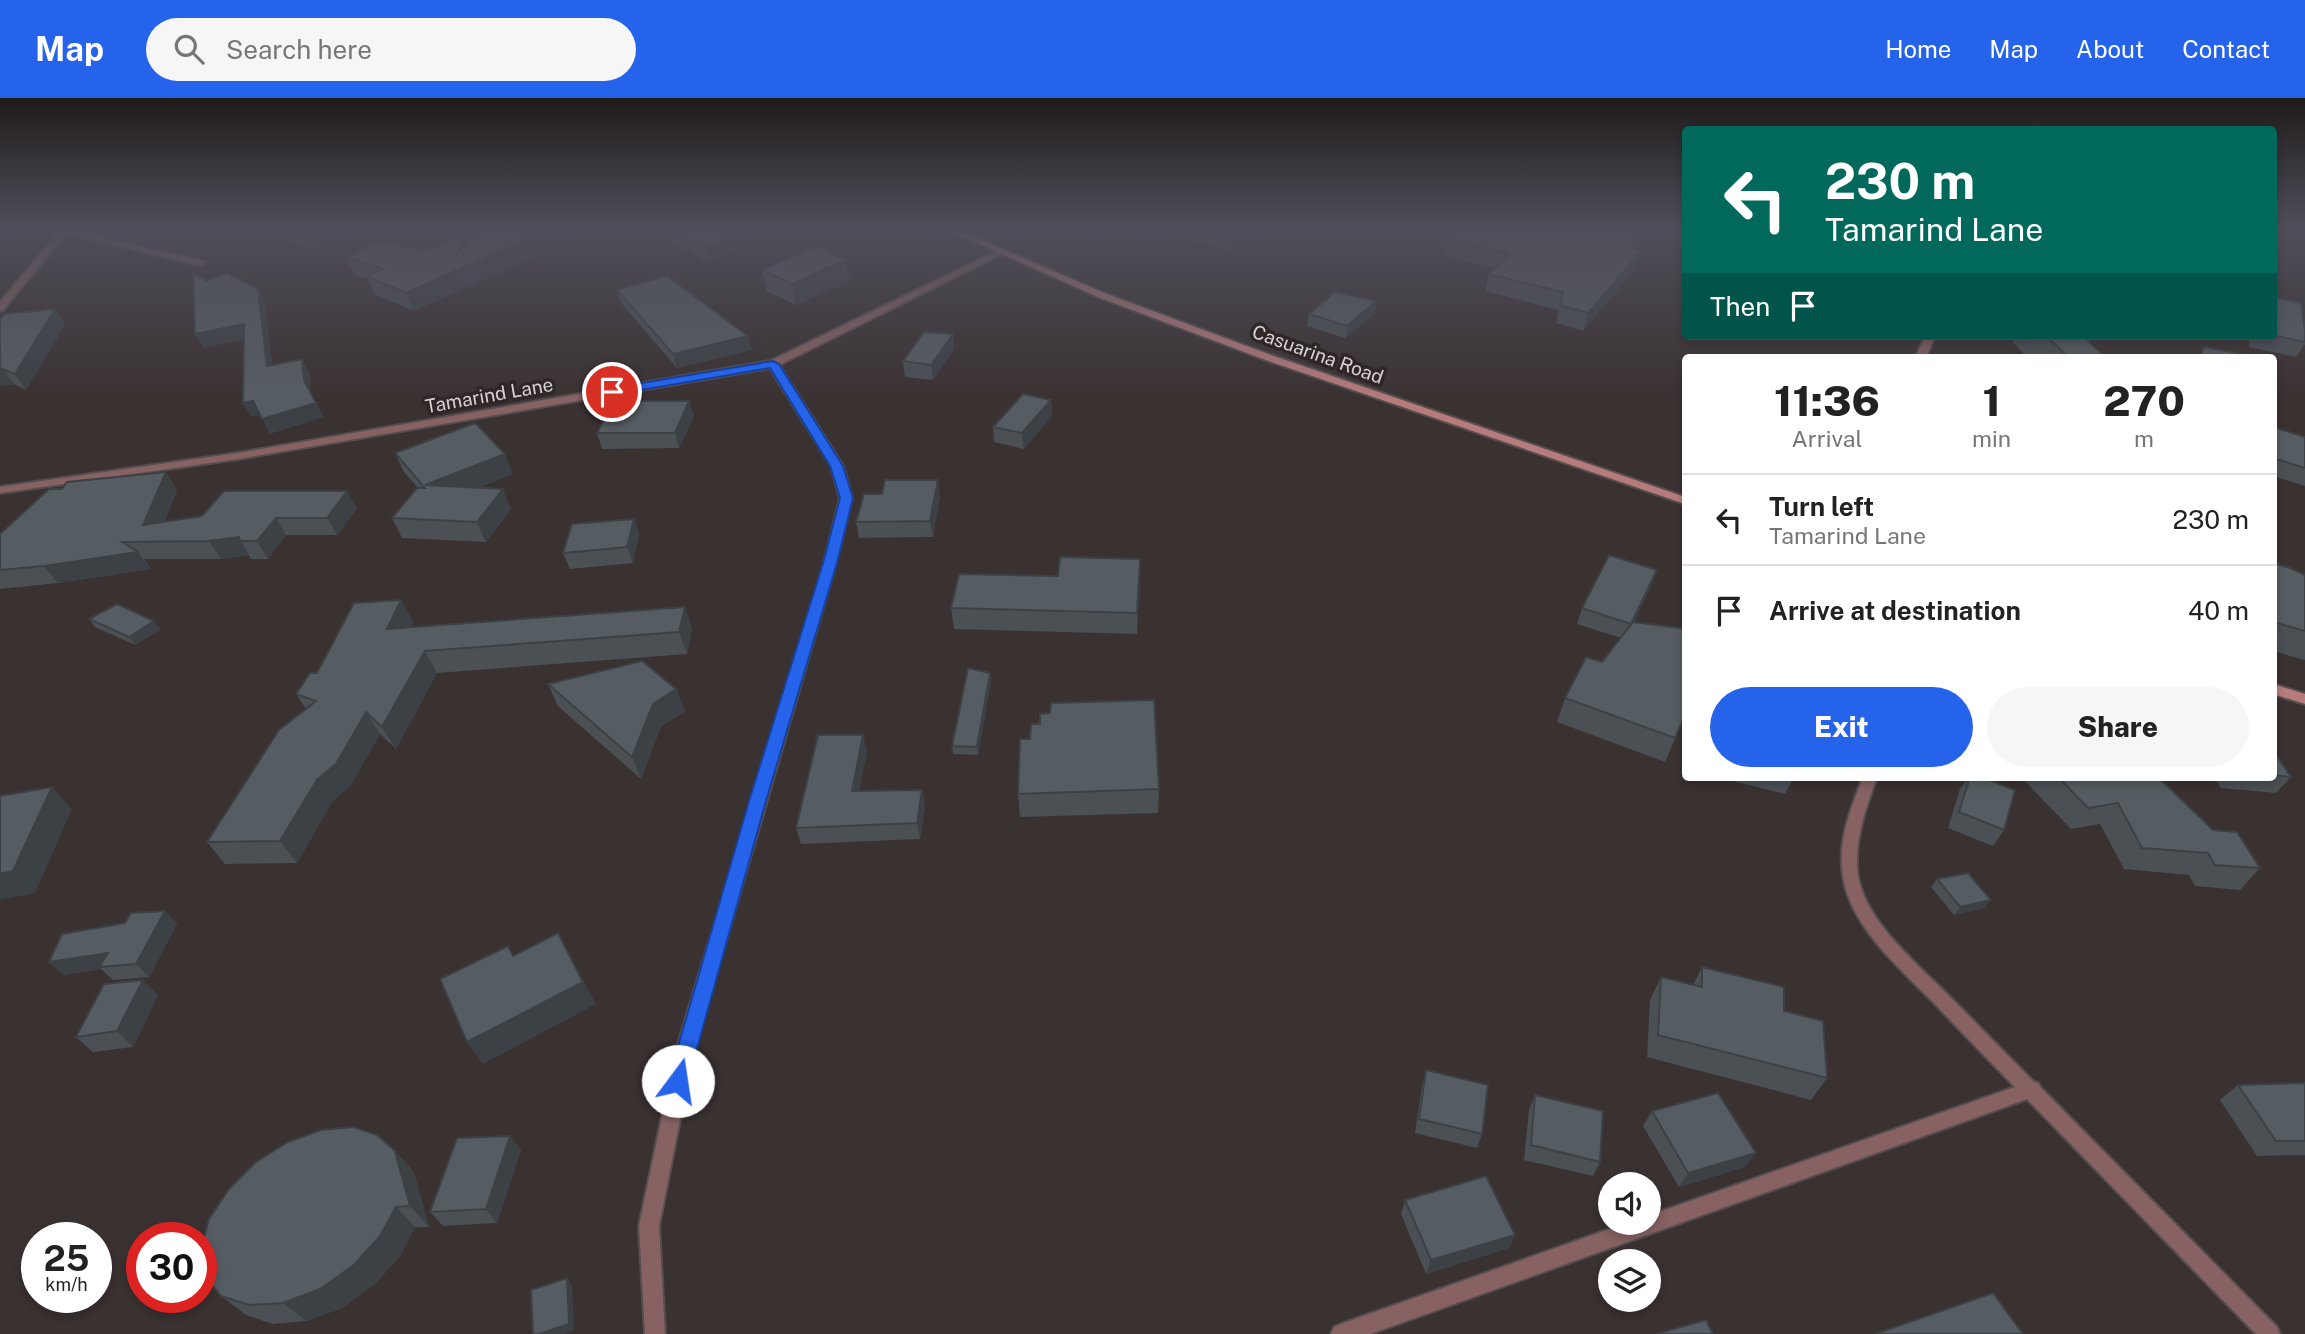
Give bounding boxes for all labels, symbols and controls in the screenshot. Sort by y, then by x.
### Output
search box [146,18,636,81]
text: Map [35,30,104,68]
icon: search [170,30,208,68]
text: Search here [226,34,372,65]
text: Home [1885,35,1951,63]
text: Map [1989,35,2038,63]
text: About [2076,35,2144,63]
text: Contact [2182,35,2270,63]
text: 230 m [1825,152,1975,210]
icon: left [1710,154,1801,245]
text: Tamarind Lane [1825,211,2043,248]
icon: arrive [1784,287,1822,325]
text: Then [1710,291,1770,322]
street label: Casuarina Road [1249,320,1387,388]
pin [582,362,642,422]
street label: Tamarind Lane [423,373,555,417]
icon: arrive [593,373,631,411]
text: 11:36 [1774,376,1880,425]
text: 1 [1982,376,2001,425]
text: 270 [2103,376,2185,425]
text: Arrival [1792,425,1863,452]
text: min [1972,425,2011,452]
text: m [2134,425,2154,452]
text: Turn left [1769,491,1874,522]
icon: left [1710,501,1748,539]
text: 230 m [2173,504,2249,535]
text: Tamarind Lane [1769,522,1926,549]
icon: arrive [1710,592,1748,630]
text: Arrive at destination [1769,595,2021,626]
text: 40 m [2188,595,2249,626]
button: Exit [1710,687,1973,767]
button: Share [1987,687,2249,767]
position arrow [641,1044,715,1118]
map controls [1598,1172,1661,1312]
button: sound [1598,1172,1661,1235]
speed limit sign: 30 [126,1222,217,1313]
text: 25 [44,1238,89,1279]
button: layers [1598,1249,1661,1312]
text: km/h [45,1274,88,1295]

